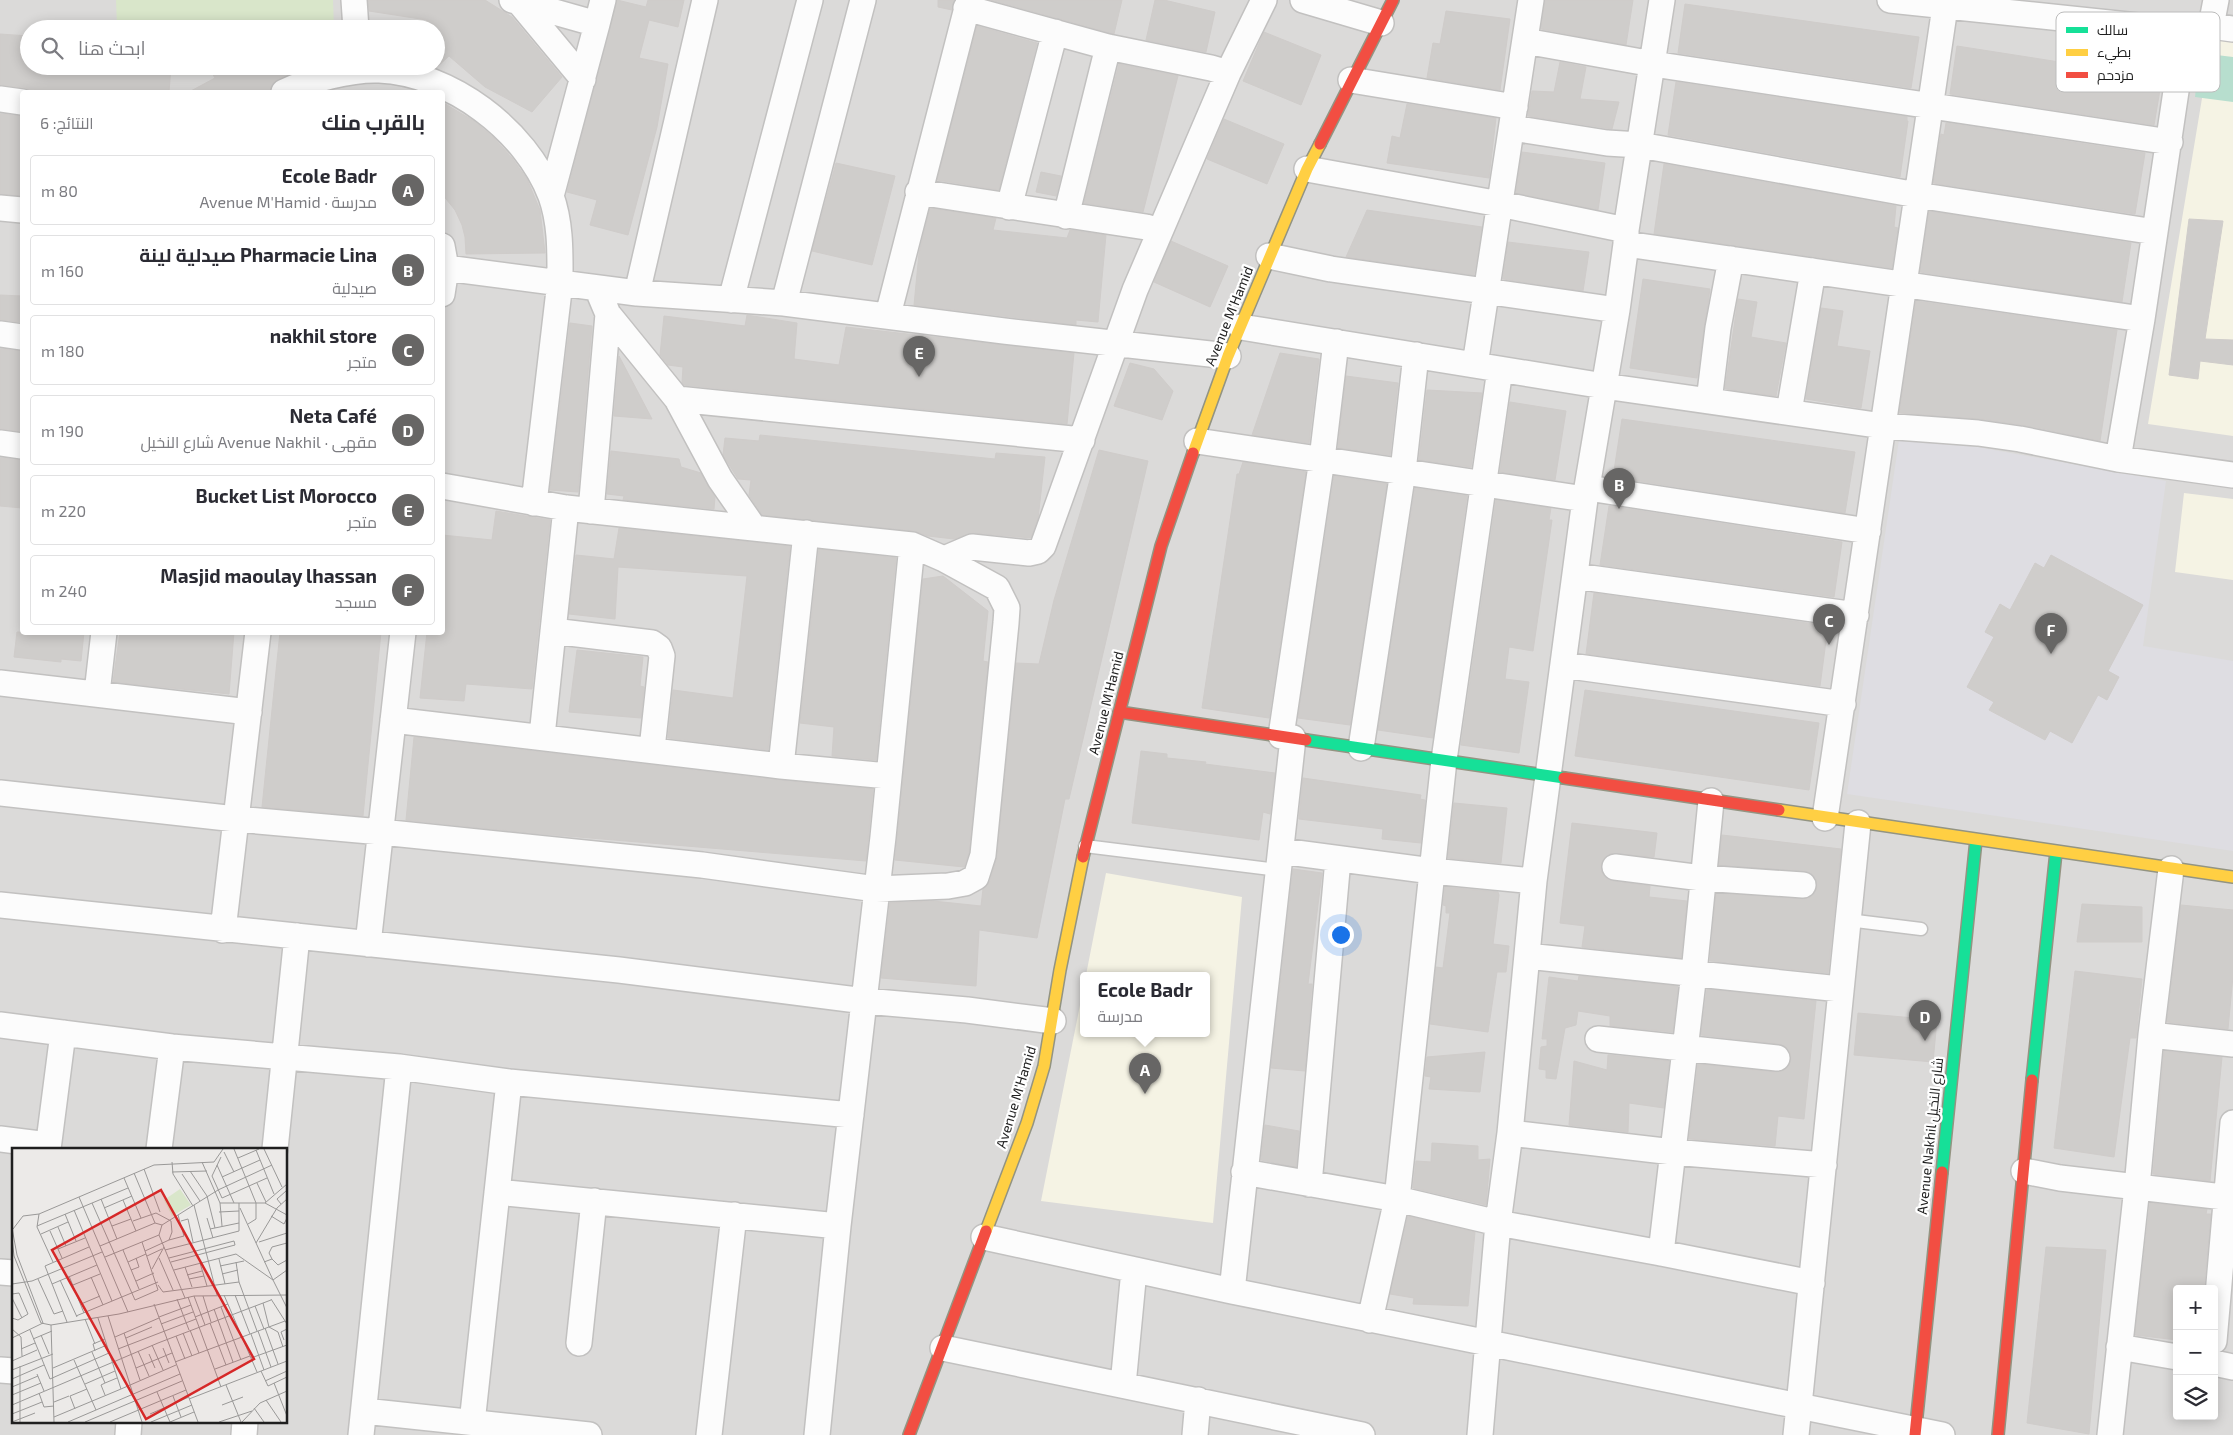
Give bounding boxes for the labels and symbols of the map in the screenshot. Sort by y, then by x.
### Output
legend [2056,12,2220,92]
text: سالك [2097,21,2128,38]
text: بطيء [2097,43,2131,64]
text: مزدحم [2097,66,2134,85]
street label: Avenue M'Hamid [1201,263,1256,368]
pin: E [903,336,935,377]
pin: B [1603,468,1635,509]
pin: C [1813,604,1845,645]
pin: F [2035,613,2067,654]
street label: Avenue M'Hamid [1084,649,1127,756]
your location [1328,922,1354,948]
pin: D [1909,1000,1941,1041]
street label: Avenue M'Hamid [992,1044,1039,1150]
pin: A [1129,1053,1161,1094]
street label: Avenue Nakhil شارع النخيل [1913,1057,1947,1215]
inset map [12,1148,288,1422]

